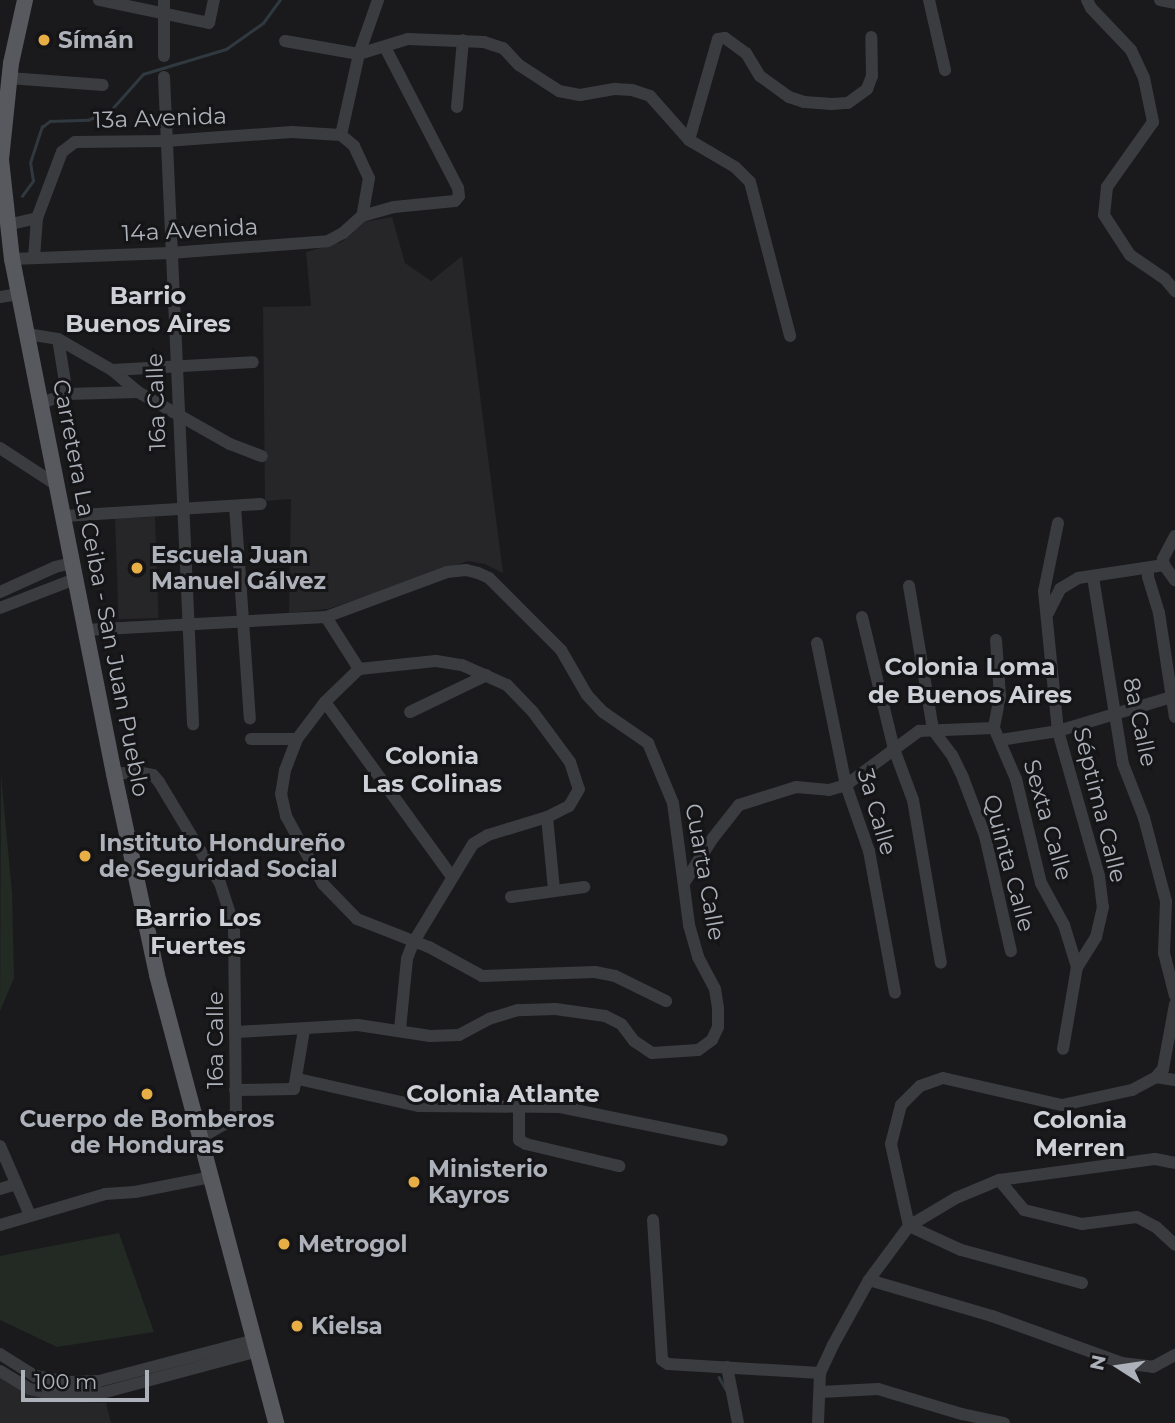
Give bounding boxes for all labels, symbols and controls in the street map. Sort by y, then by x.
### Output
place label: Símán [58,26,134,54]
marker: Símán [36,32,52,48]
street label: 13a Avenida [93,102,227,134]
street label: 14a Avenida [121,213,259,247]
district label: Barrio Buenos Aires [65,282,231,338]
street label: 16a Calle [141,353,171,451]
street label: Carretera La Ceiba - San Juan Pueblo [47,377,155,799]
place label: Escuela Juan Manuel Gálvez [151,541,326,595]
marker: Escuela Juan Manuel Gálvez [129,560,145,576]
district label: Colonia Loma de Buenos Aires [868,653,1072,709]
street label: 8a Calle [1117,675,1163,769]
street label: Séptima Calle [1067,724,1133,886]
district label: Colonia Las Colinas [362,742,502,798]
street label: Sexta Calle [1018,756,1078,884]
street label: 3a Calle [852,766,902,858]
street label: Quinta Calle [977,791,1041,935]
street label: Cuarta Calle [679,801,731,943]
place label: Instituto Hondureño de Seguridad Social [99,829,345,883]
marker: Instituto Hondureño de Seguridad Social [77,848,93,864]
district label: Barrio Los Fuertes [135,904,261,960]
street label: 16a Calle [201,991,229,1089]
district label: Colonia Atlante [406,1080,600,1108]
marker: Cuerpo de Bomberos de Honduras [139,1086,155,1102]
place label: Cuerpo de Bomberos de Honduras [19,1105,275,1159]
district label: Colonia Merren [1033,1106,1127,1162]
place label: Ministerio Kayros [428,1155,548,1209]
marker: Ministerio Kayros [406,1174,422,1190]
place label: Metrogol [298,1230,407,1258]
marker: Metrogol [276,1236,292,1252]
place label: Kielsa [311,1312,383,1340]
marker: Kielsa [289,1318,305,1334]
north arrow [1084,1332,1154,1402]
text: N [1085,1353,1111,1372]
scale bar [24,1356,152,1400]
text: 100 m [34,1369,97,1394]

